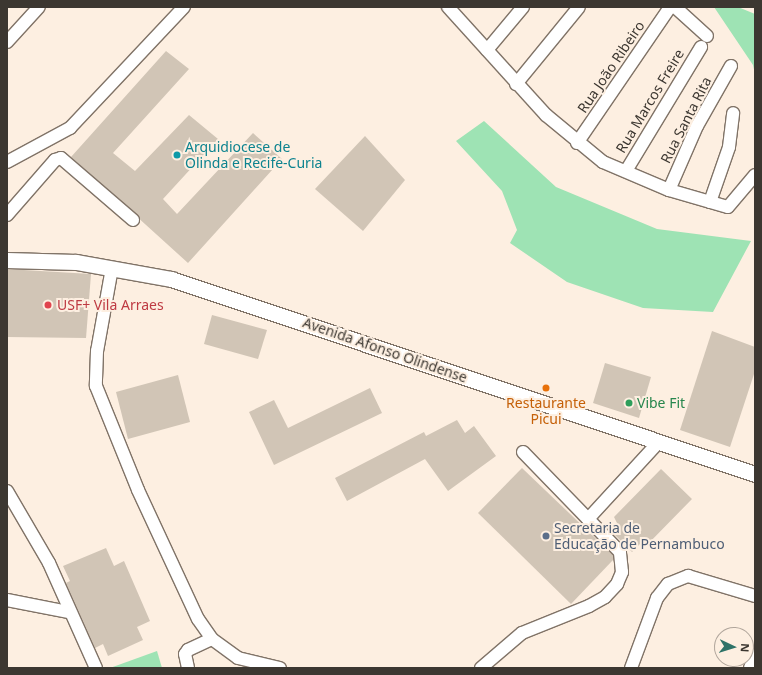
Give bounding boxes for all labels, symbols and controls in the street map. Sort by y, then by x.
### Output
street label: Rua João Ribeiro [574,18,648,116]
street label: Rua Marcos Freire [612,46,688,156]
street label: Rua Santa Rita [657,74,715,166]
place label: Arquidiocese de Olinda e Recife-Curia [185,139,322,172]
marker: Arquidiocese de Olinda e Recife-Curia [172,150,182,160]
place label: USF+ Vila Arraes [57,297,164,313]
marker: USF+ Vila Arraes [42,299,54,311]
street label: Avenida Afonso Olindense [301,314,469,386]
marker: Restaurante Picui [541,383,551,393]
place label: Restaurante Picui [506,395,586,428]
place label: Vibe Fit [637,395,685,411]
marker: Vibe Fit [624,398,634,408]
place label: Secretaria de Educação de Pernambuco [554,520,725,552]
marker: Secretaria de Educação de Pernambuco [541,531,551,541]
north arrow [714,627,754,667]
text: N [738,643,753,653]

